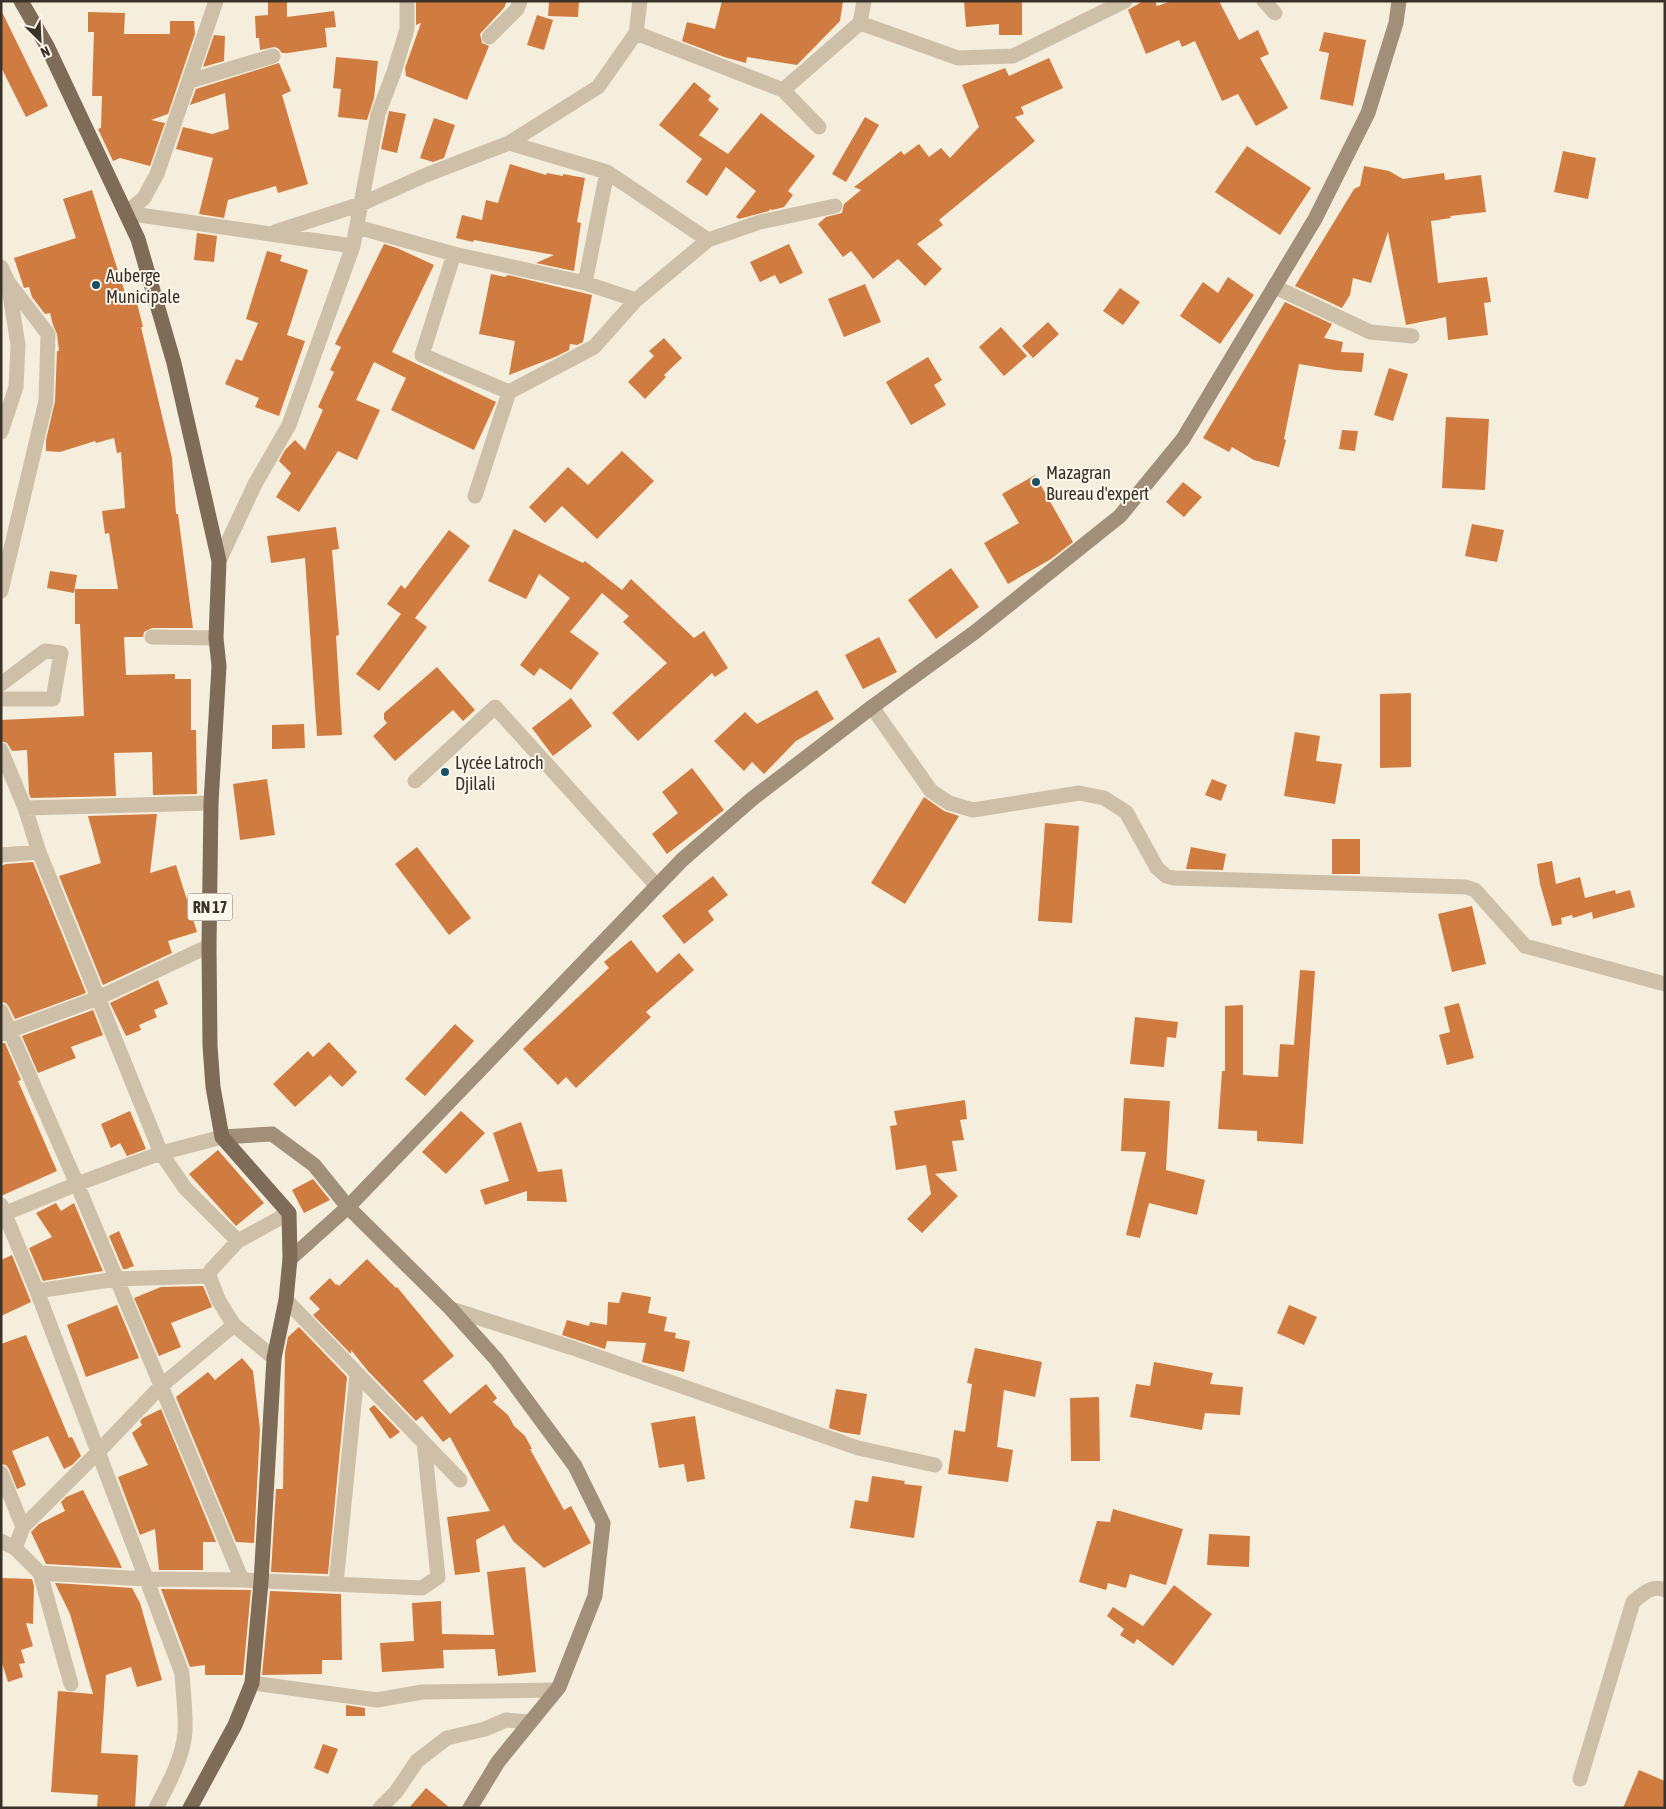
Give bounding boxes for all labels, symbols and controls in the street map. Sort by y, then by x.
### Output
north arrow [15,15,65,65]
text: N [38,43,52,61]
place label: Auberge Municipale [106,265,180,307]
marker: Auberge Municipale [90,279,102,291]
place label: Mazagran Bureau d'expert [1046,462,1149,504]
marker: Mazagran Bureau d'expert [1030,476,1042,488]
place label: Lycée Latroch Djilali [455,752,544,794]
marker: Lycée Latroch Djilali [439,766,451,778]
road number: RN 17 [188,894,232,920]

